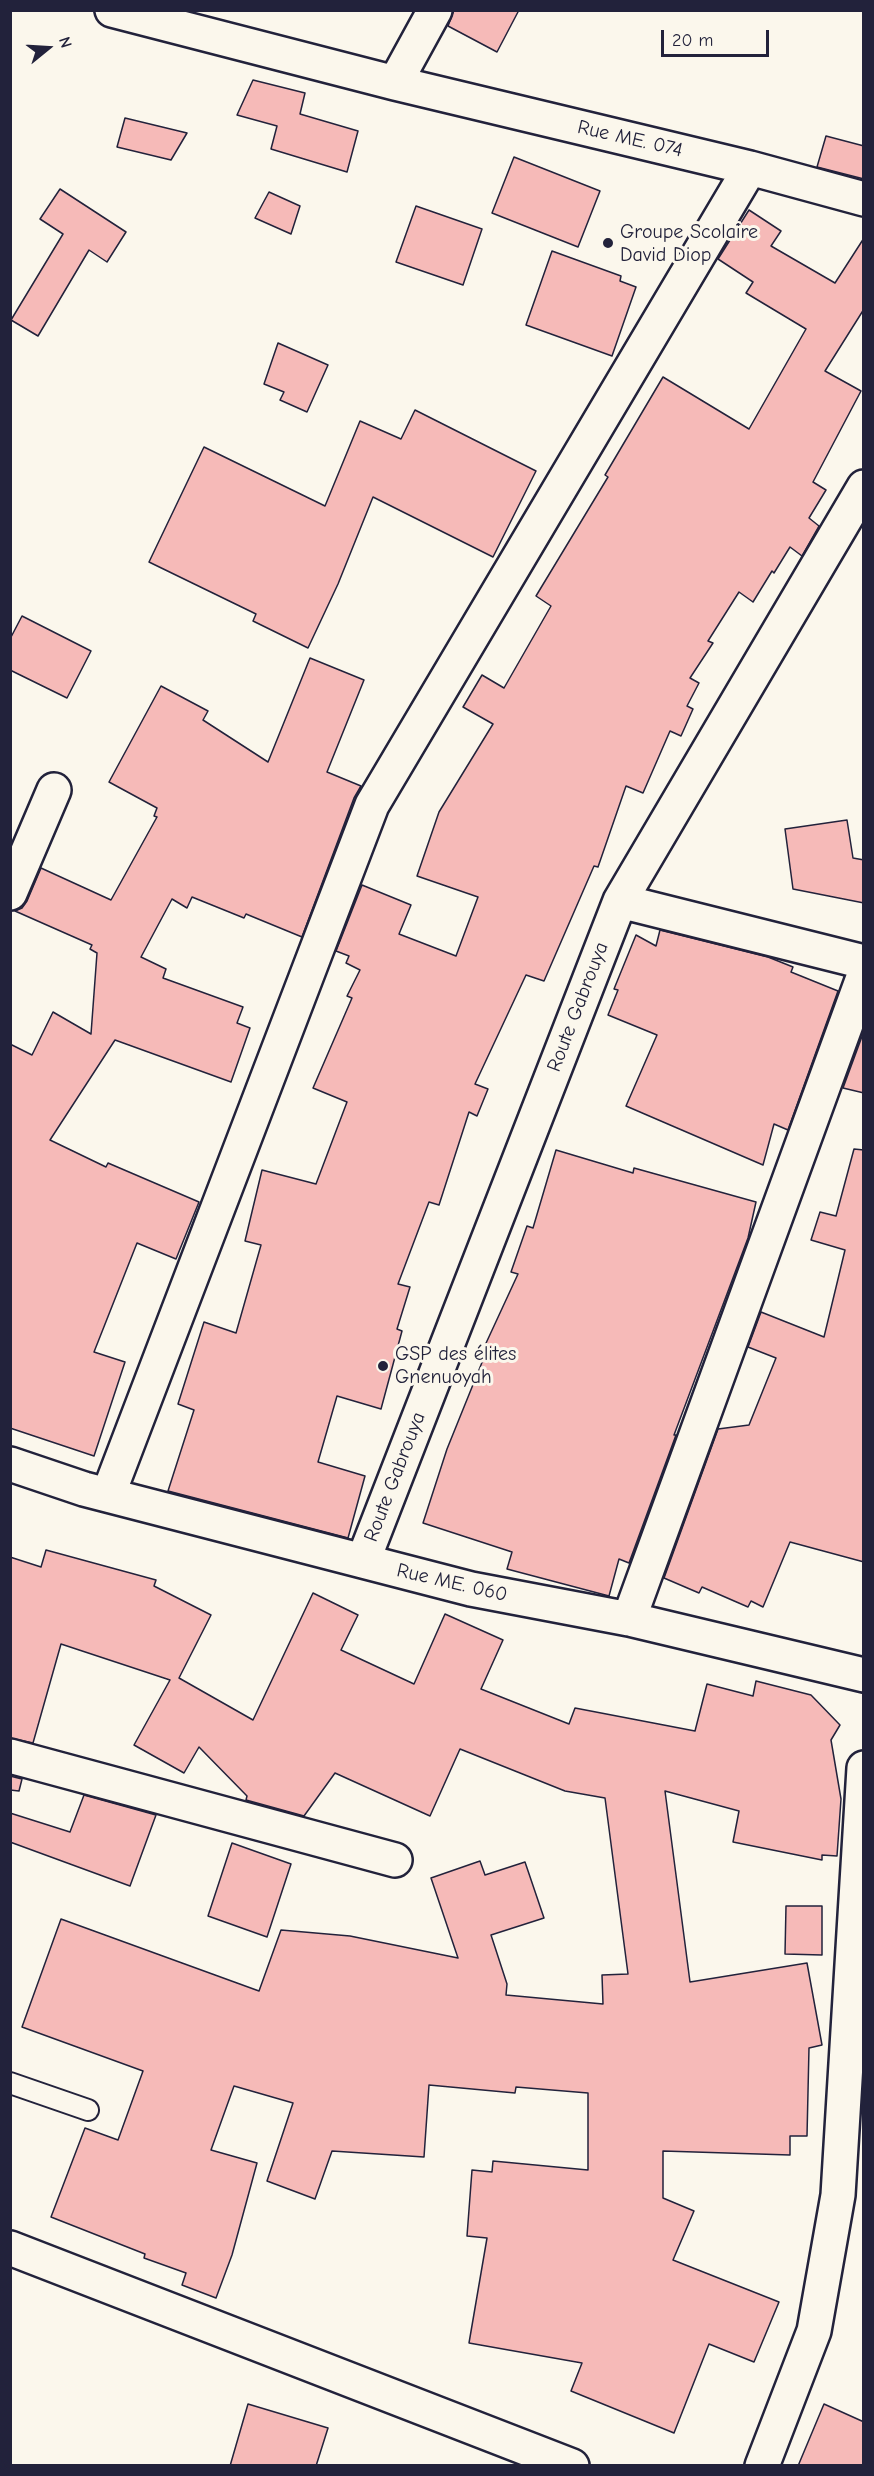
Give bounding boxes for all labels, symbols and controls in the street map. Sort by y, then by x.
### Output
north arrow [18,18,78,78]
scale bar [664,18,772,56]
text: 20 m [672,30,713,51]
text: N [55,35,75,50]
street label: Rue ME. 074 [575,115,685,163]
place label: Groupe Scolaire David Diop [620,220,758,267]
marker: Groupe Scolaire David Diop [601,236,615,250]
street label: Route Gabrouya [542,939,614,1075]
place label: GSP des élites Gnenuoyah [395,1342,516,1389]
marker: GSP des élites Gnenuoyah [376,1359,390,1373]
street label: Route Gabrouya [359,1409,431,1545]
street label: Rue ME. 060 [394,1559,510,1607]

